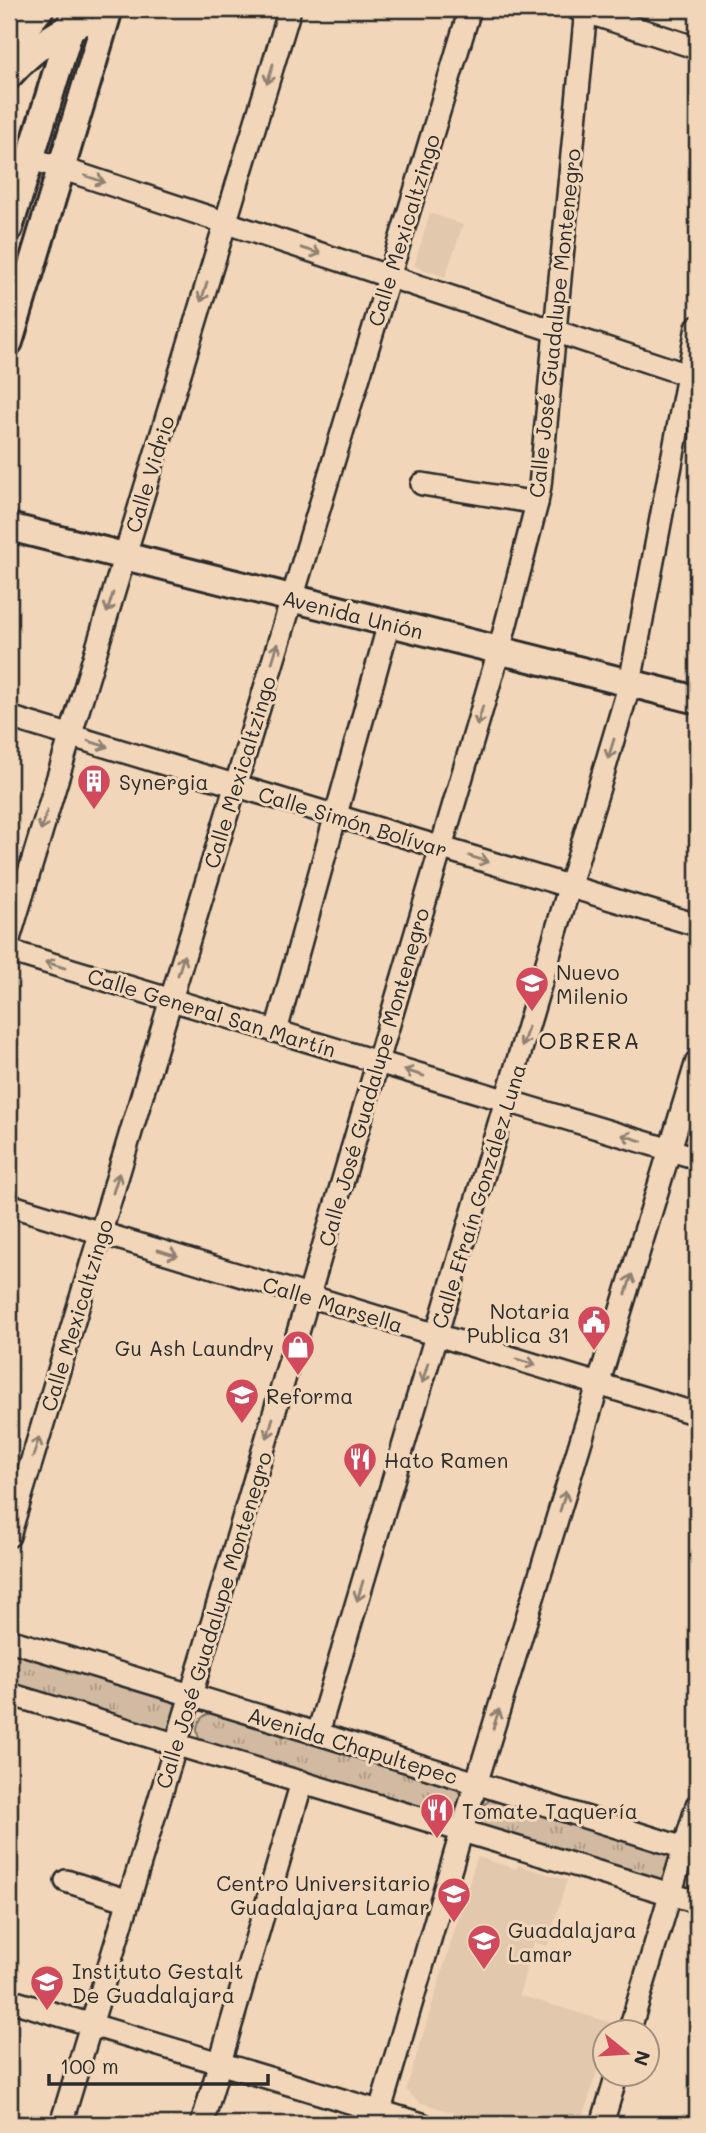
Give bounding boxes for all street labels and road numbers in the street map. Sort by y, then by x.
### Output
street label: Calle Mexicaltzingo [361,131,445,329]
street label: Calle José Guadalupe Montenegro [522,147,586,499]
street label: Calle Vidrio [118,412,180,536]
street label: Avenida Unión [280,583,426,645]
street label: Calle Mexicaltzingo [197,673,281,871]
street label: Calle Simón Bolívar [255,779,451,863]
street label: Calle José Guadalupe Montenegro [312,905,434,1249]
street label: Calle General San Martín [85,961,339,1063]
street label: Calle Efraín González Luna [425,1060,531,1332]
street label: Calle Mexicaltzingo [34,1216,118,1414]
street label: Calle Marsella [259,1270,407,1338]
street label: Calle José Guadalupe Montenegro [149,1448,277,1792]
street label: Avenida Chapultepec [245,1700,461,1790]

